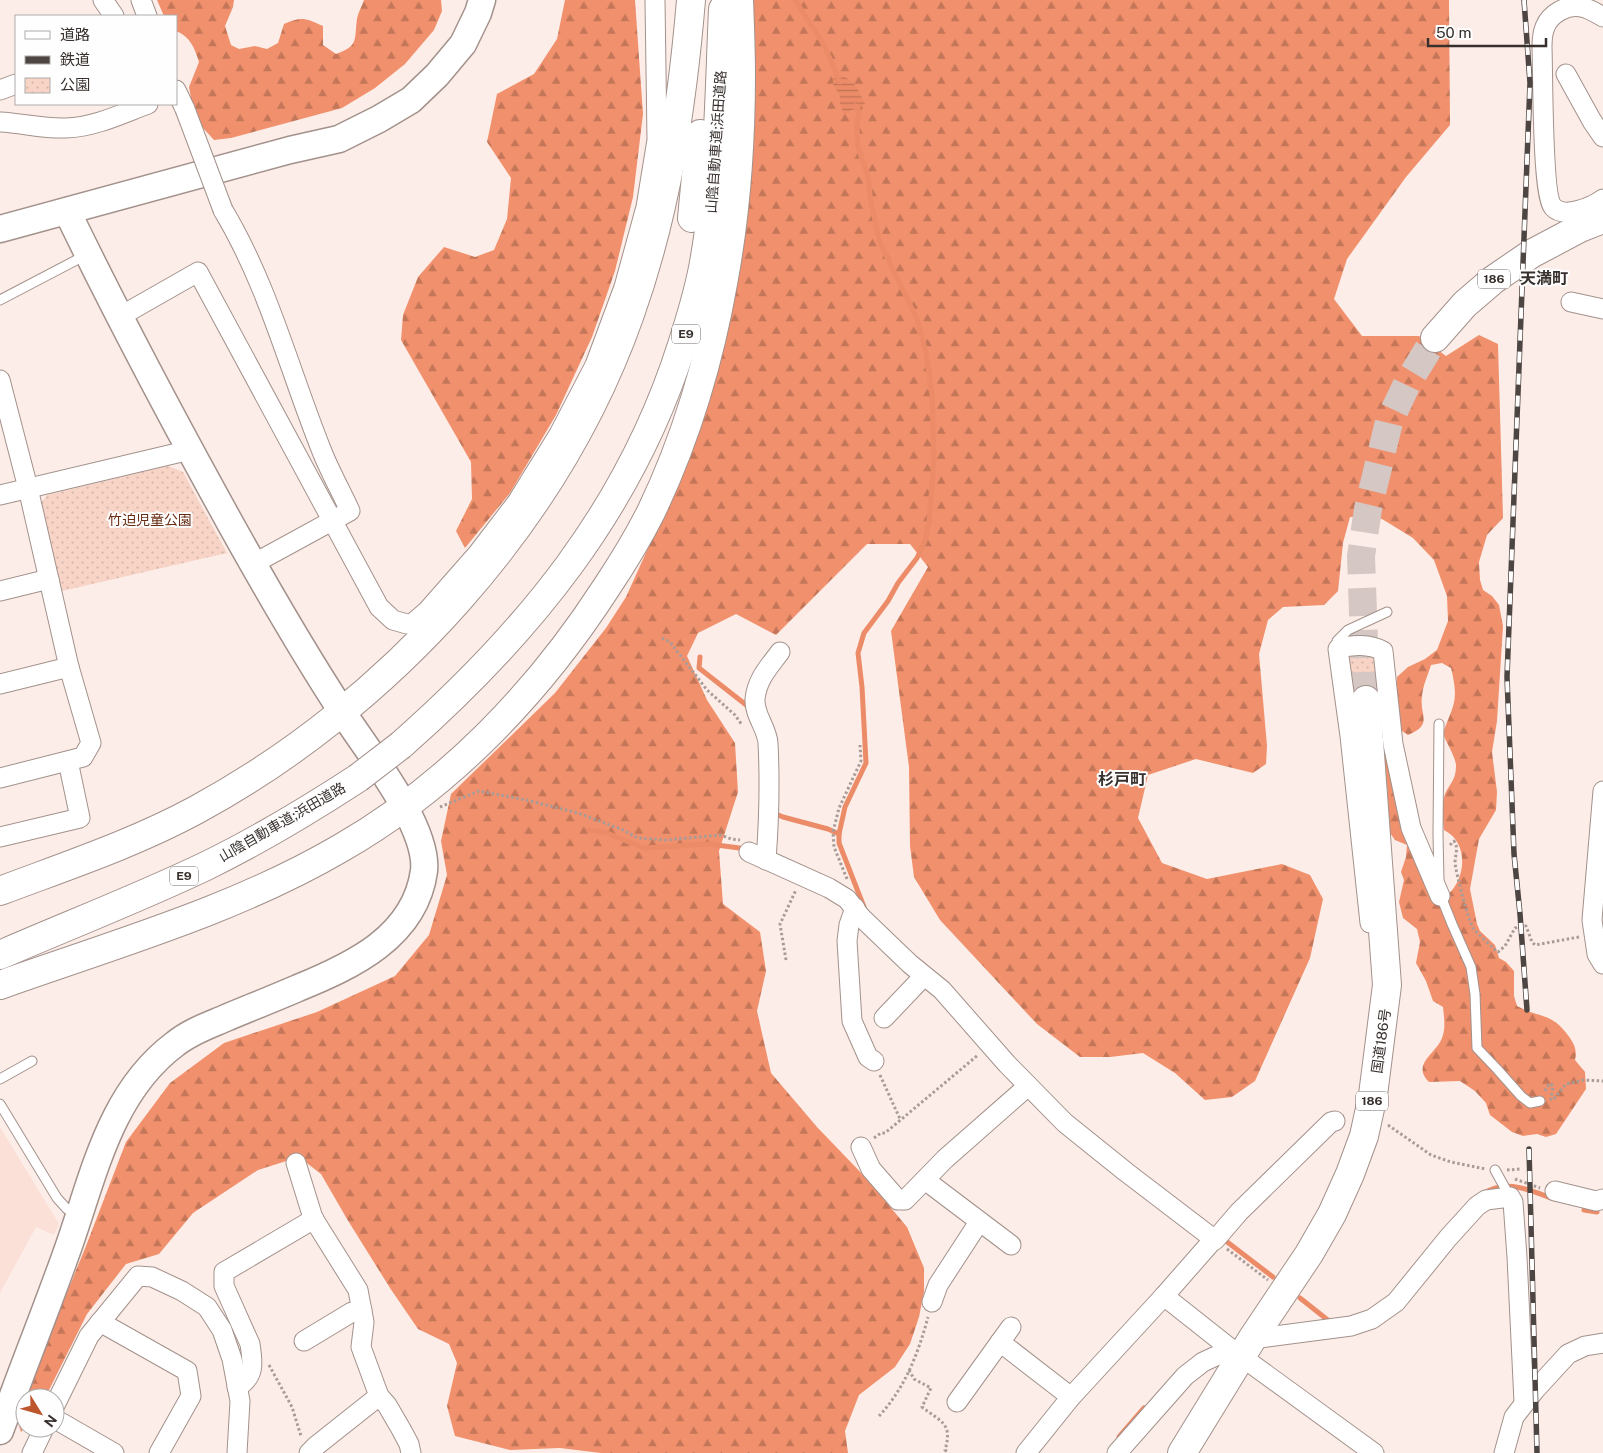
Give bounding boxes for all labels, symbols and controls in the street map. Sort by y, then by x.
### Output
legend [15,15,178,105]
scale bar [1428,15,1546,47]
text: 50 m [1436,24,1471,41]
text: 道路 [60,26,90,43]
text: 鉄道 [60,51,90,68]
street label: 山陰自動車道;浜田道路 [703,70,729,214]
text: 公園 [60,76,90,93]
district label: 天満町 [1520,269,1568,288]
road number: 186 [1478,270,1510,288]
road number: E9 [672,324,700,344]
park label: 竹迫児童公園 [108,512,192,528]
district label: 杉戸町 [1098,770,1146,789]
street label: 山陰自動車道;浜田道路 [216,779,348,865]
road number: E9 [170,866,198,886]
street label: 国道186号 [1369,1008,1393,1074]
road number: 186 [1356,1092,1388,1110]
north arrow [15,1388,65,1438]
text: N [41,1412,60,1430]

